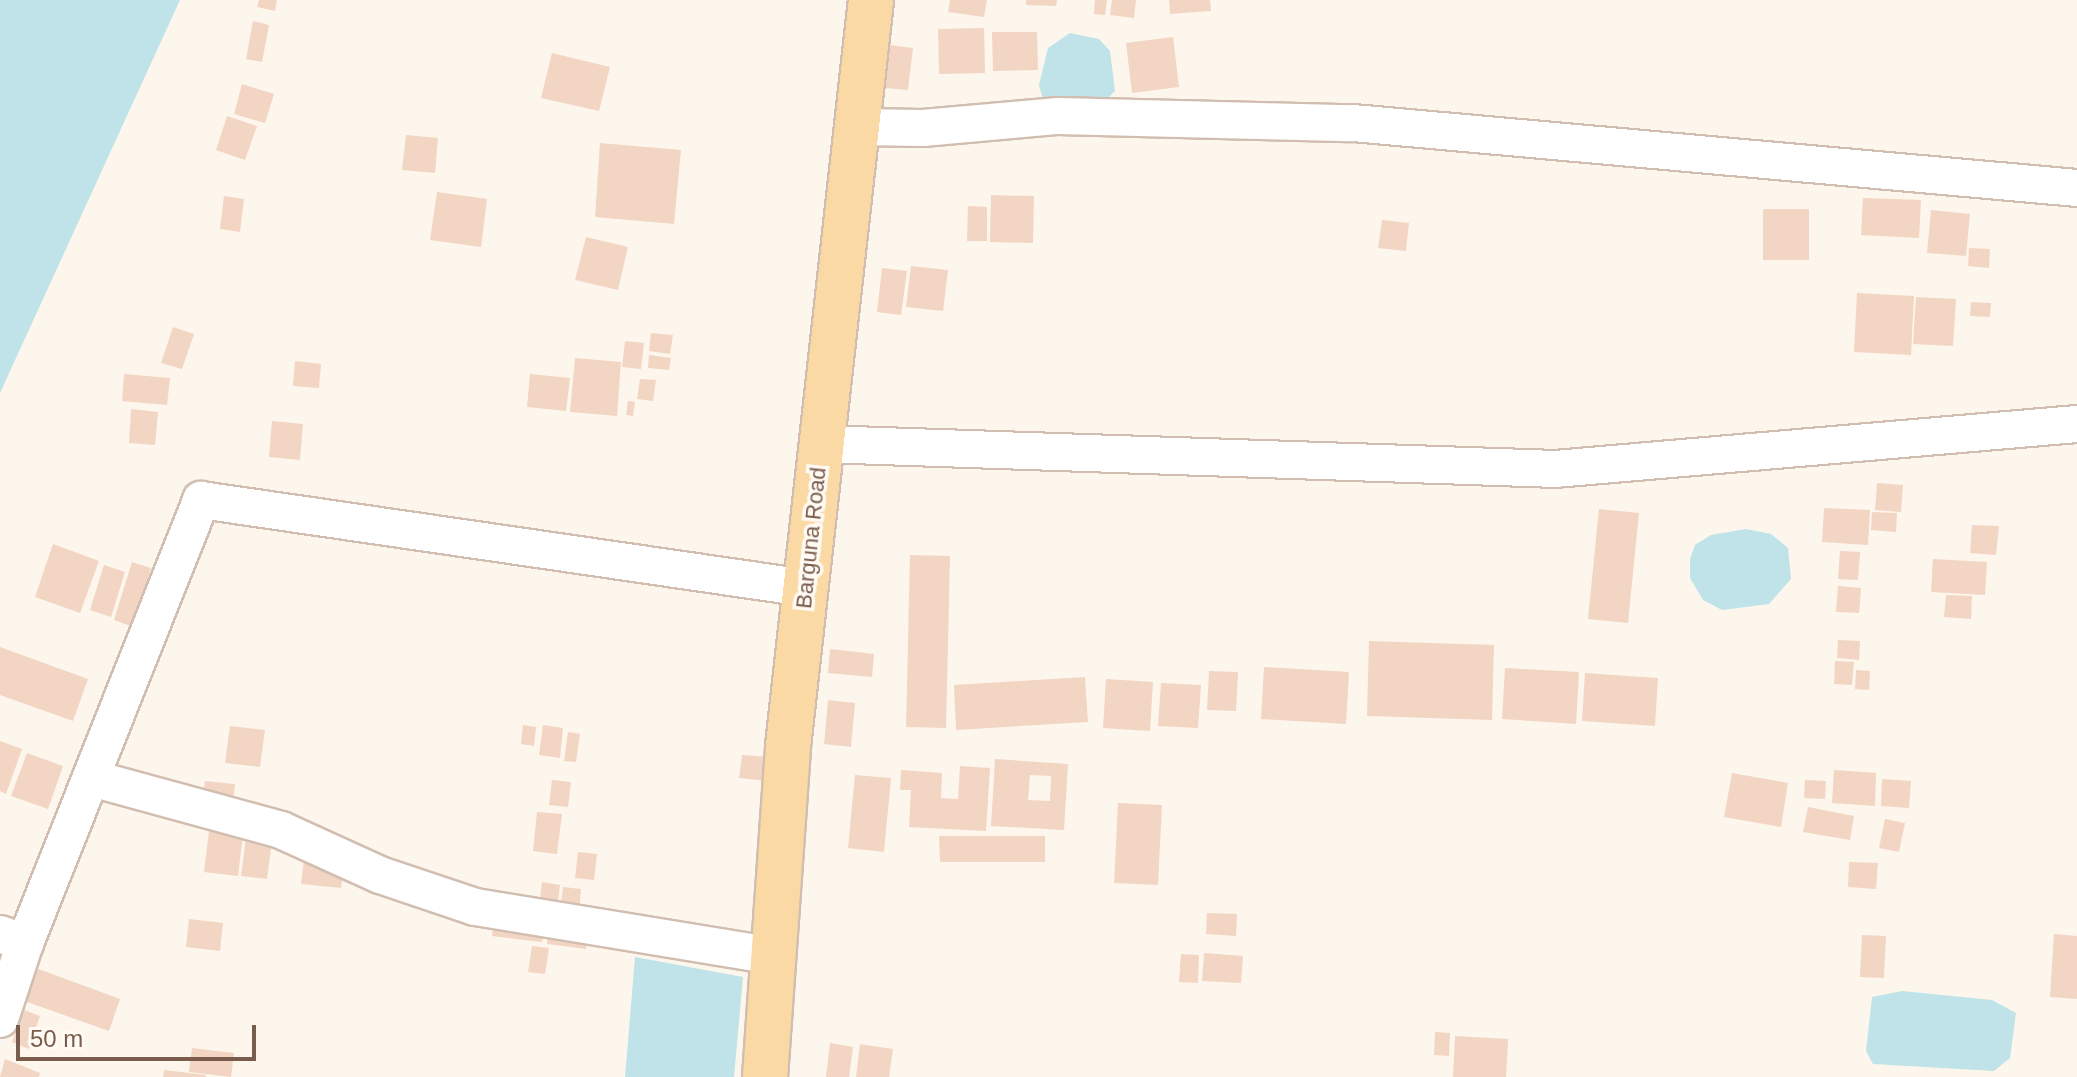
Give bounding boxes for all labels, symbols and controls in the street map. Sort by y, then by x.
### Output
street label: Barguna Road [790,466,832,610]
scale bar [20,1009,260,1059]
text: 50 m [30,1025,83,1052]

